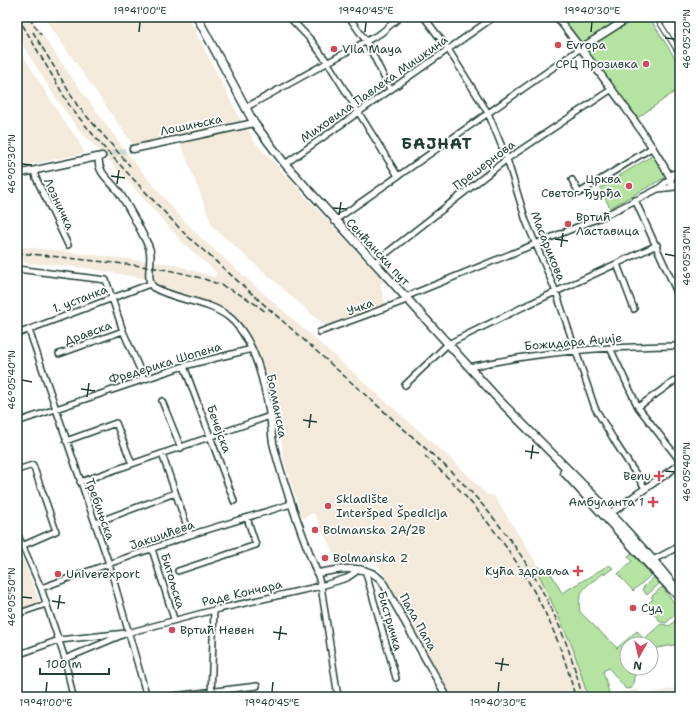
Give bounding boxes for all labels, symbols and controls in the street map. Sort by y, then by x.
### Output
text: 19°41'00"E [113,4,167,17]
text: 19°40'45"E [338,4,394,17]
text: 19°40'30"E [564,4,620,17]
text: 46°05'20"N [680,9,693,69]
street label: Миховила Павлека Мишкина [297,31,451,146]
place label: Evropa [566,37,606,53]
marker: Evropa [553,40,563,50]
place label: Vila Maya [342,41,402,57]
marker: Vila Maya [329,44,339,54]
place label: СРЦ Прозивка [555,56,639,72]
marker: СРЦ Прозивка [641,59,651,69]
street label: Лошињска [158,111,224,139]
district label: БАЈНАТ [401,133,473,154]
text: 46°05'30"N [5,134,18,194]
street label: Прешернова [450,136,519,194]
place label: Црква Светог Ђурђа [541,171,622,201]
street label: Лозничка [40,175,78,233]
marker: Црква Светог Ђурђа [624,181,634,191]
street label: Масарикова [527,209,570,284]
place label: Вртић Ластавица [576,209,640,239]
street label: Сенћански пут [343,215,414,290]
marker: Вртић Ластавица [563,219,573,229]
text: 46°05'30"N [680,226,693,286]
street label: 1. устанка [50,281,110,317]
street label: Учка [344,294,376,319]
street label: Дравска [62,317,114,349]
street label: Божидара Аџије [523,330,623,354]
street label: Фредерика Шопена [107,338,224,388]
text: 46°05'40"N [5,350,18,410]
street label: Болманска [263,373,291,440]
street label: Бечејска [203,403,235,456]
text: 46°05'40"N [680,442,693,502]
place label: Benu [623,468,651,484]
marker: Benu [654,471,664,481]
street label: Требињска [81,476,119,543]
place label: Skladište Interšped Špedicija [336,491,448,521]
place label: Амбуланта 1 [568,494,644,510]
marker: Амбуланта 1 [647,496,659,508]
marker: Skladište Interšped Špedicija [323,501,333,511]
street label: Јакшићева [128,516,197,553]
place label: Bolmanska 2A/2B [323,522,426,538]
marker: Bolmanska 2A/2B [310,525,320,535]
place label: Bolmanska 2 [333,550,408,566]
street label: Битољска [157,551,189,611]
marker: Bolmanska 2 [320,553,330,563]
place label: Кућа здравља [485,563,570,579]
marker: Кућа здравља [572,565,584,577]
place label: Univerexport [66,566,140,582]
text: 46°05'50"N [5,567,18,627]
marker: Univerexport [53,569,63,579]
street label: Раде Кончара [200,576,284,610]
street label: Бистричка [374,589,406,653]
street label: Пала Папа [396,590,441,654]
place label: Суд [641,600,663,616]
marker: Суд [628,603,638,613]
place label: Вртић Невен [180,622,254,638]
marker: Вртић Невен [167,625,177,635]
north arrow [619,636,659,676]
scale bar [40,650,109,676]
text: 100 m [46,656,82,672]
text: N [632,657,643,673]
text: 19°41'00"E [19,696,73,709]
text: 19°40'45"E [244,696,300,709]
text: 19°40'30"E [470,696,526,709]

